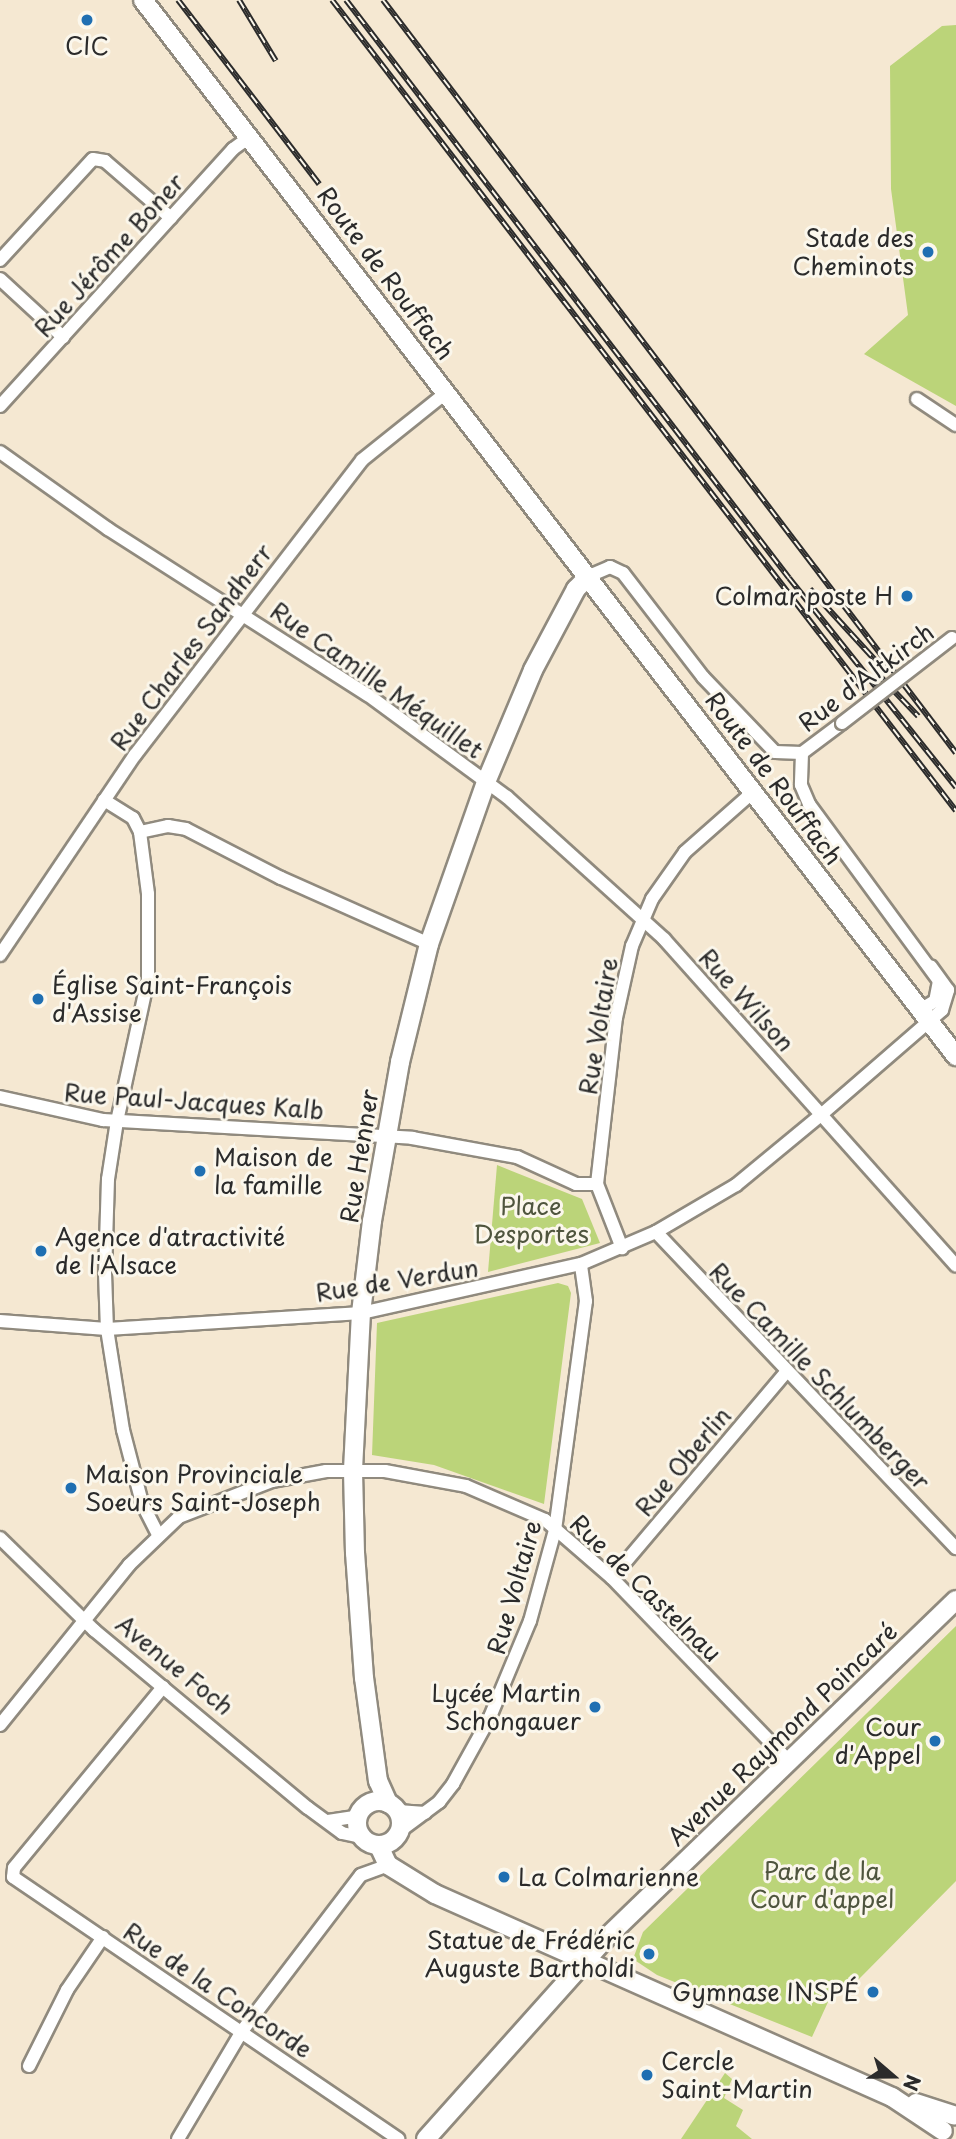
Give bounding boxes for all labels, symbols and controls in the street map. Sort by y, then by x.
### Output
marker: CIC [79,12,95,28]
place label: CIC [65,32,109,60]
street label: Rue Jérôme Boner [27,166,191,344]
street label: Route de Rouffach [311,180,461,366]
place label: Stade des Cheminots [792,224,914,280]
marker: Stade des Cheminots [920,244,936,260]
street label: Rue Charles Sandherr [102,536,280,758]
place label: Colmar poste H [713,582,893,610]
marker: Colmar poste H [899,588,915,604]
street label: Rue Camille Méquillet [266,596,488,764]
street label: Rue d'Altkirch [792,616,940,738]
street label: Route de Rouffach [699,685,849,871]
street label: Rue Wilson [693,942,801,1058]
street label: Rue Voltaire [573,955,623,1097]
place label: Église Saint-François d'Assise [52,971,293,1027]
marker: Église Saint-François d'Assise [30,991,46,1007]
street label: Rue Paul-Jacques Kalb [61,1077,327,1125]
street label: Rue Henner [334,1086,384,1226]
place label: Maison de la famille [214,1143,332,1199]
marker: Maison de la famille [192,1163,208,1179]
park label: Place Desportes [473,1192,589,1248]
place label: Agence d'atractivité de l'Alsace [55,1223,285,1279]
marker: Agence d'atractivité de l'Alsace [33,1243,49,1259]
street label: Rue de Verdun [313,1253,481,1307]
street label: Rue Camille Schlumberger [704,1257,936,1495]
street label: Rue Oberlin [628,1399,738,1523]
place label: Maison Provinciale Soeurs Saint-Joseph [85,1460,320,1516]
marker: Maison Provinciale Soeurs Saint-Joseph [63,1480,79,1496]
street label: Rue de Castelnau [563,1508,729,1668]
street label: Rue Voltaire [481,1516,547,1658]
street label: Avenue Foch [110,1609,240,1721]
street label: Avenue Raymond Poincaré [662,1617,902,1851]
place label: Lycée Martin Schongauer [428,1679,581,1735]
marker: Lycée Martin Schongauer [587,1699,603,1715]
place label: Cour d'Appel [835,1713,921,1769]
marker: Cour d'Appel [927,1733,943,1749]
park label: Parc de la Cour d'appel [750,1857,894,1913]
place label: La Colmarienne [518,1863,700,1891]
marker: La Colmarienne [496,1869,512,1885]
street label: Rue de la Concorde [117,1915,319,2065]
place label: Statue de Frédéric Auguste Bartholdi [424,1926,635,1982]
marker: Statue de Frédéric Auguste Bartholdi [641,1946,657,1962]
place label: Gymnase INSPÉ [671,1978,859,2006]
marker: Gymnase INSPÉ [865,1984,881,2000]
north arrow [858,2041,928,2111]
place label: Cercle Saint-Martin [661,2047,813,2103]
marker: Cercle Saint-Martin [639,2067,655,2083]
text: N [897,2071,928,2095]

